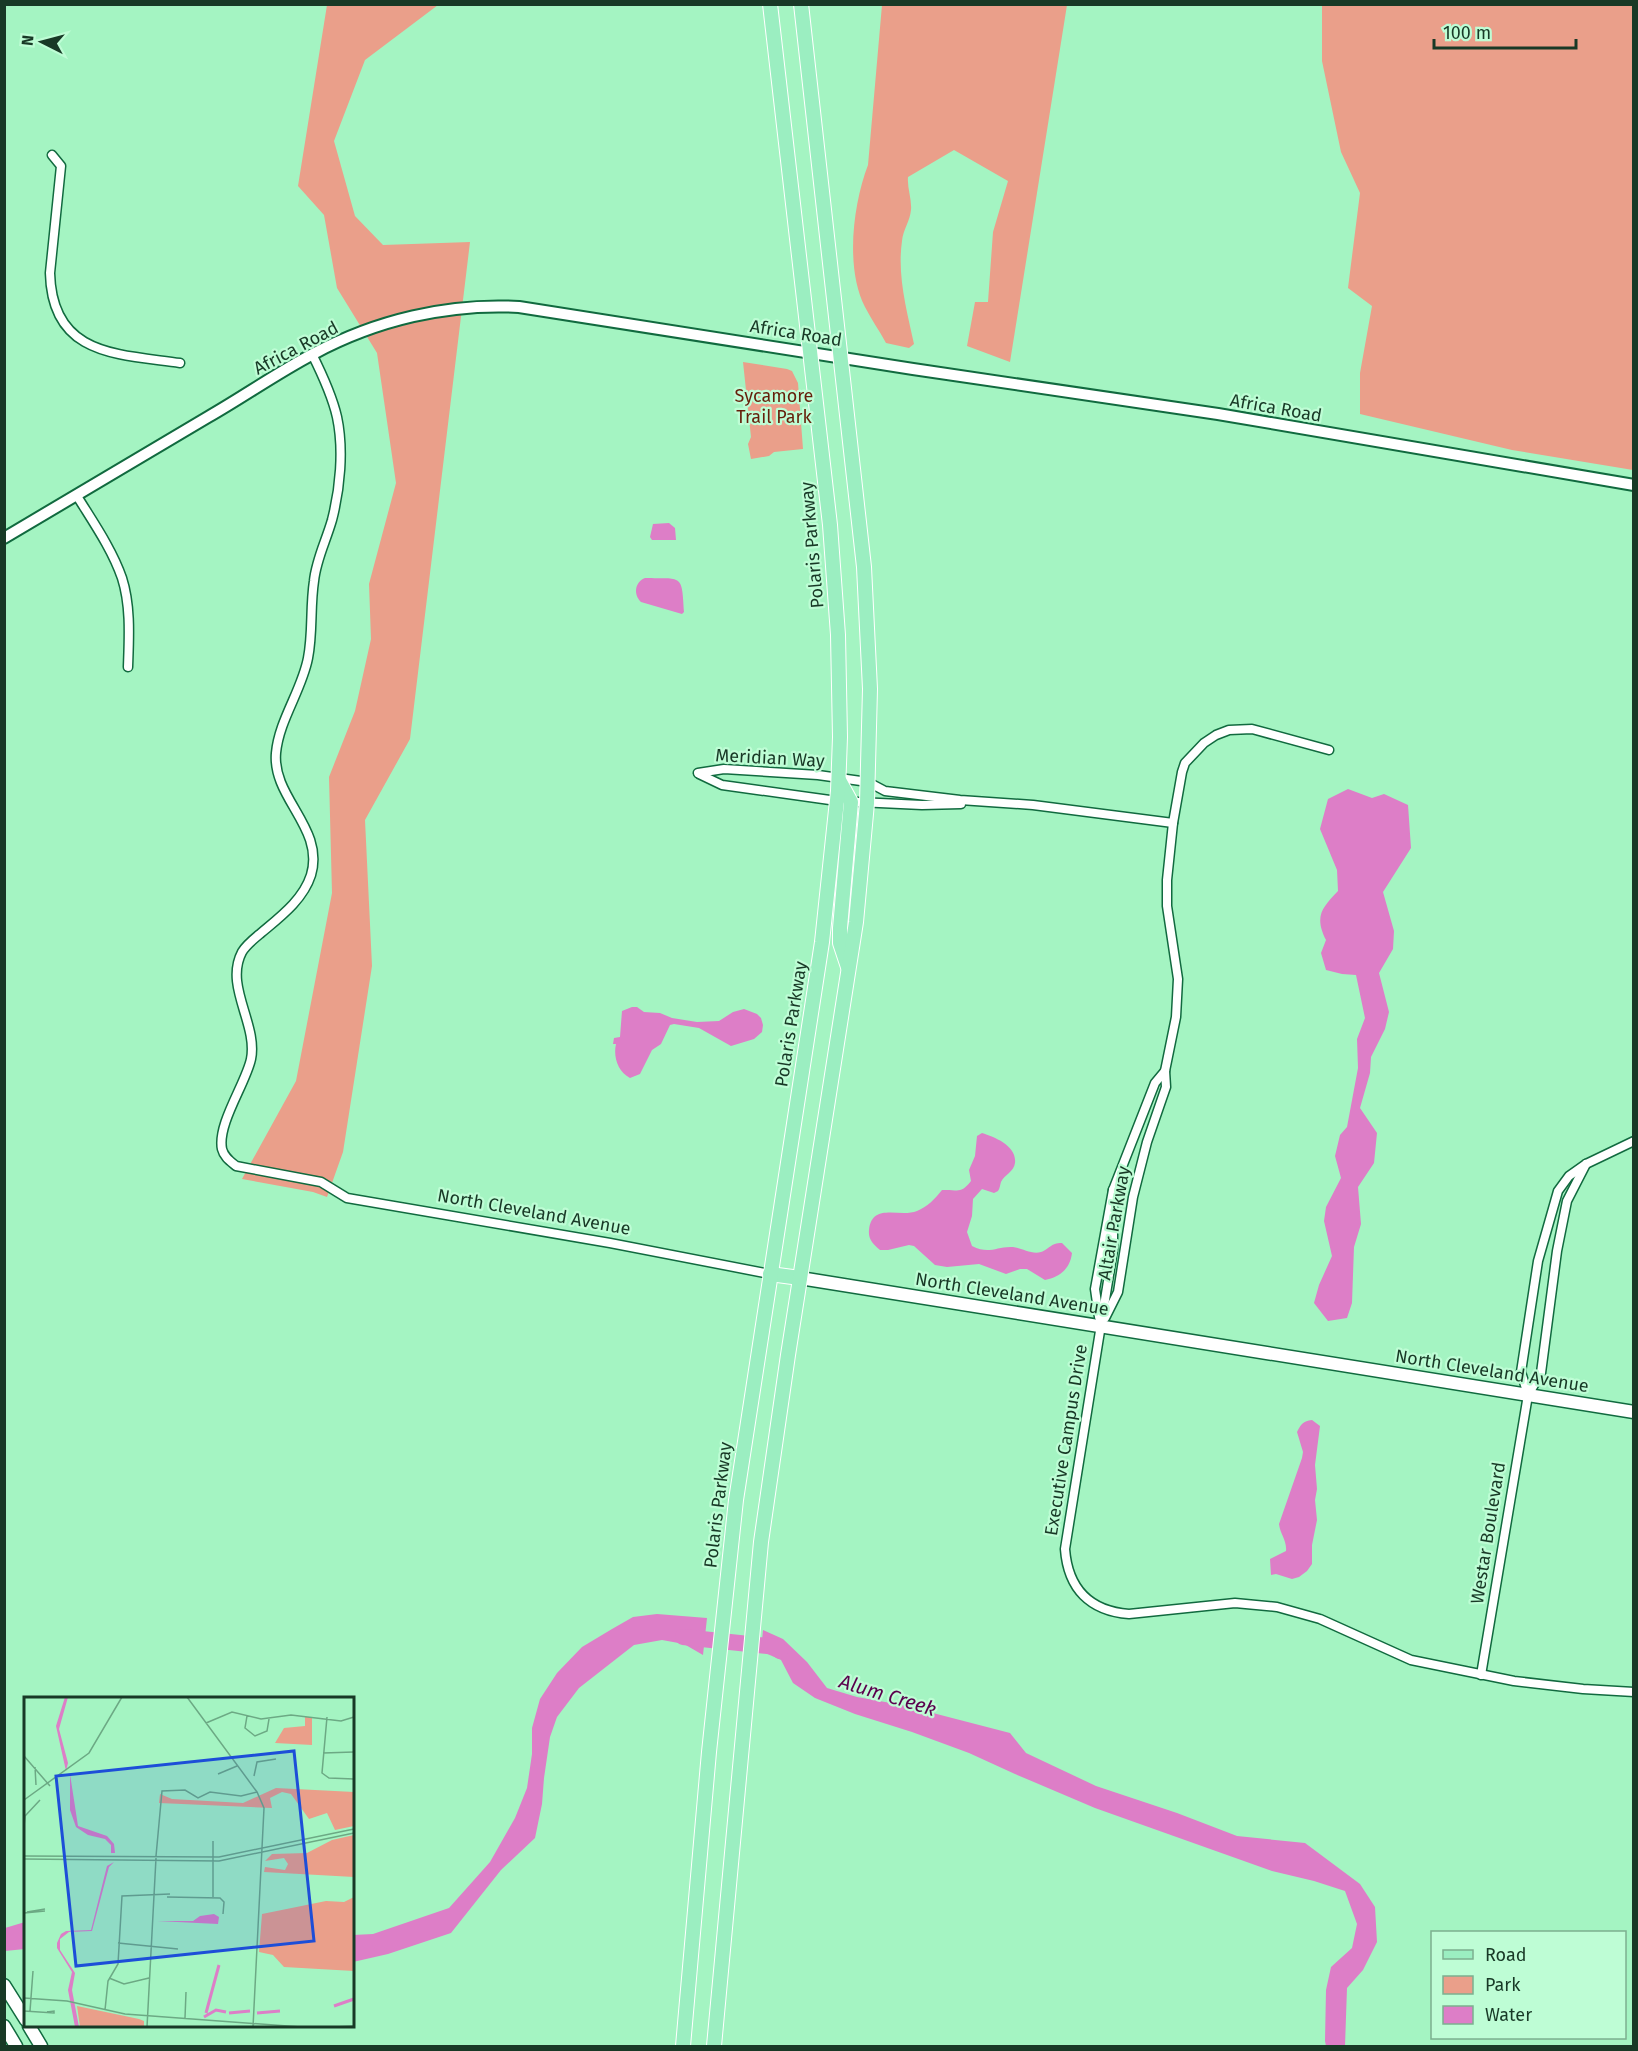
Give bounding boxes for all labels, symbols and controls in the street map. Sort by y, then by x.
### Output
north arrow [12,12,72,72]
scale bar [1434,12,1576,50]
text: 100 m [1443,22,1491,44]
text: N [18,34,38,47]
street label: Africa Road [748,315,844,351]
street label: Africa Road [250,316,342,380]
park label: Sycamore Trail Park [735,385,813,428]
street label: Africa Road [1228,389,1324,427]
street label: Polaris Parkway [795,481,828,609]
street label: Meridian Way [715,744,825,772]
street label: Polaris Parkway [770,959,812,1088]
street label: Altair Parkway [1093,1164,1135,1282]
street label: North Cleveland Avenue [436,1184,632,1240]
street label: North Cleveland Avenue [914,1268,1110,1320]
street label: Executive Campus Drive [1040,1343,1092,1537]
street label: North Cleveland Avenue [1394,1345,1590,1397]
street label: Polaris Parkway [699,1440,737,1569]
street label: Westar Boulevard [1466,1461,1510,1605]
water label: Alum Creek [836,1669,939,1721]
inset map [24,1697,354,2027]
legend [1431,1931,1626,2039]
text: Road [1485,1944,1527,1966]
text: Park [1485,1974,1521,1996]
text: Water [1485,2004,1532,2026]

